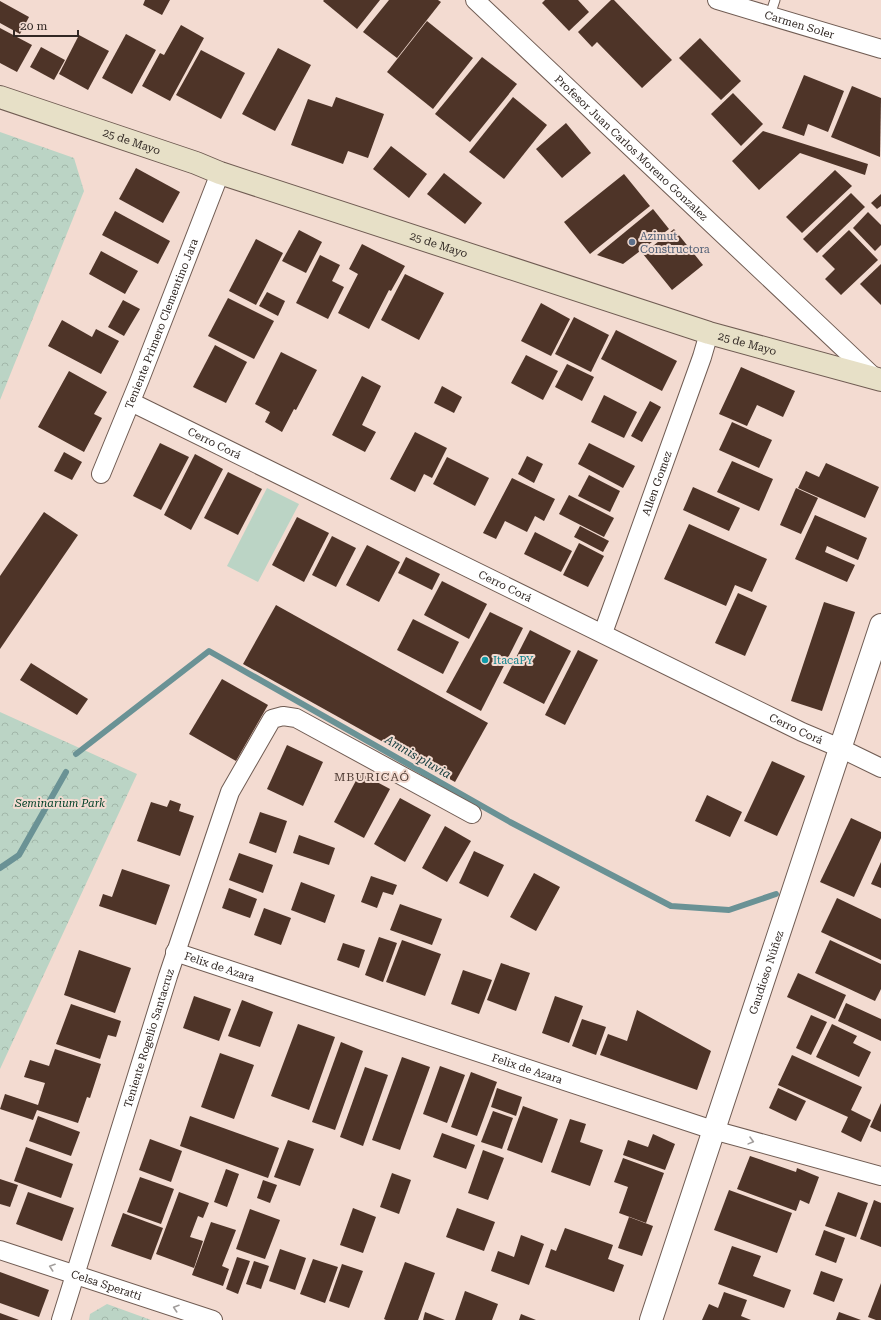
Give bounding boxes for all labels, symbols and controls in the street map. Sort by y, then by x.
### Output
street label: Carmen Soler [763,9,836,42]
scale bar [14,12,78,38]
text: 20 m [20,19,47,33]
street label: Profesor Juan Carlos Moreno Gonzalez [552,73,710,223]
street label: 25 de Mayo [101,126,162,158]
street label: 25 de Mayo [408,230,469,261]
place label: Azimut Constructora [640,230,710,256]
street label: Teniente Primero Clementino Jara [122,237,201,411]
marker: Azimut Constructora [627,237,637,247]
street label: 25 de Mayo [716,330,778,358]
street label: Cerro Corá [186,425,243,462]
street label: Allen Gomez [640,450,675,517]
street label: Cerro Corá [476,568,534,605]
place label: ItacaPY [493,654,534,667]
marker: ItacaPY [480,655,490,665]
street label: Cerro Corá [767,711,825,747]
water label: Amnis pluvia [382,732,453,781]
district label: MBURICAÓ [334,770,410,784]
park label: Seminarium Park [14,797,105,810]
street label: Gaudioso Núñez [747,929,786,1016]
street label: Felix de Azara [183,950,256,985]
street label: Teniente Rogelio Santacruz [121,967,177,1109]
street label: Felix de Azara [490,1051,564,1087]
one-way arrow [747,1136,754,1144]
one-way arrow [49,1263,56,1272]
street label: Celsa Speratti [69,1268,144,1303]
one-way arrow [172,1304,179,1313]

